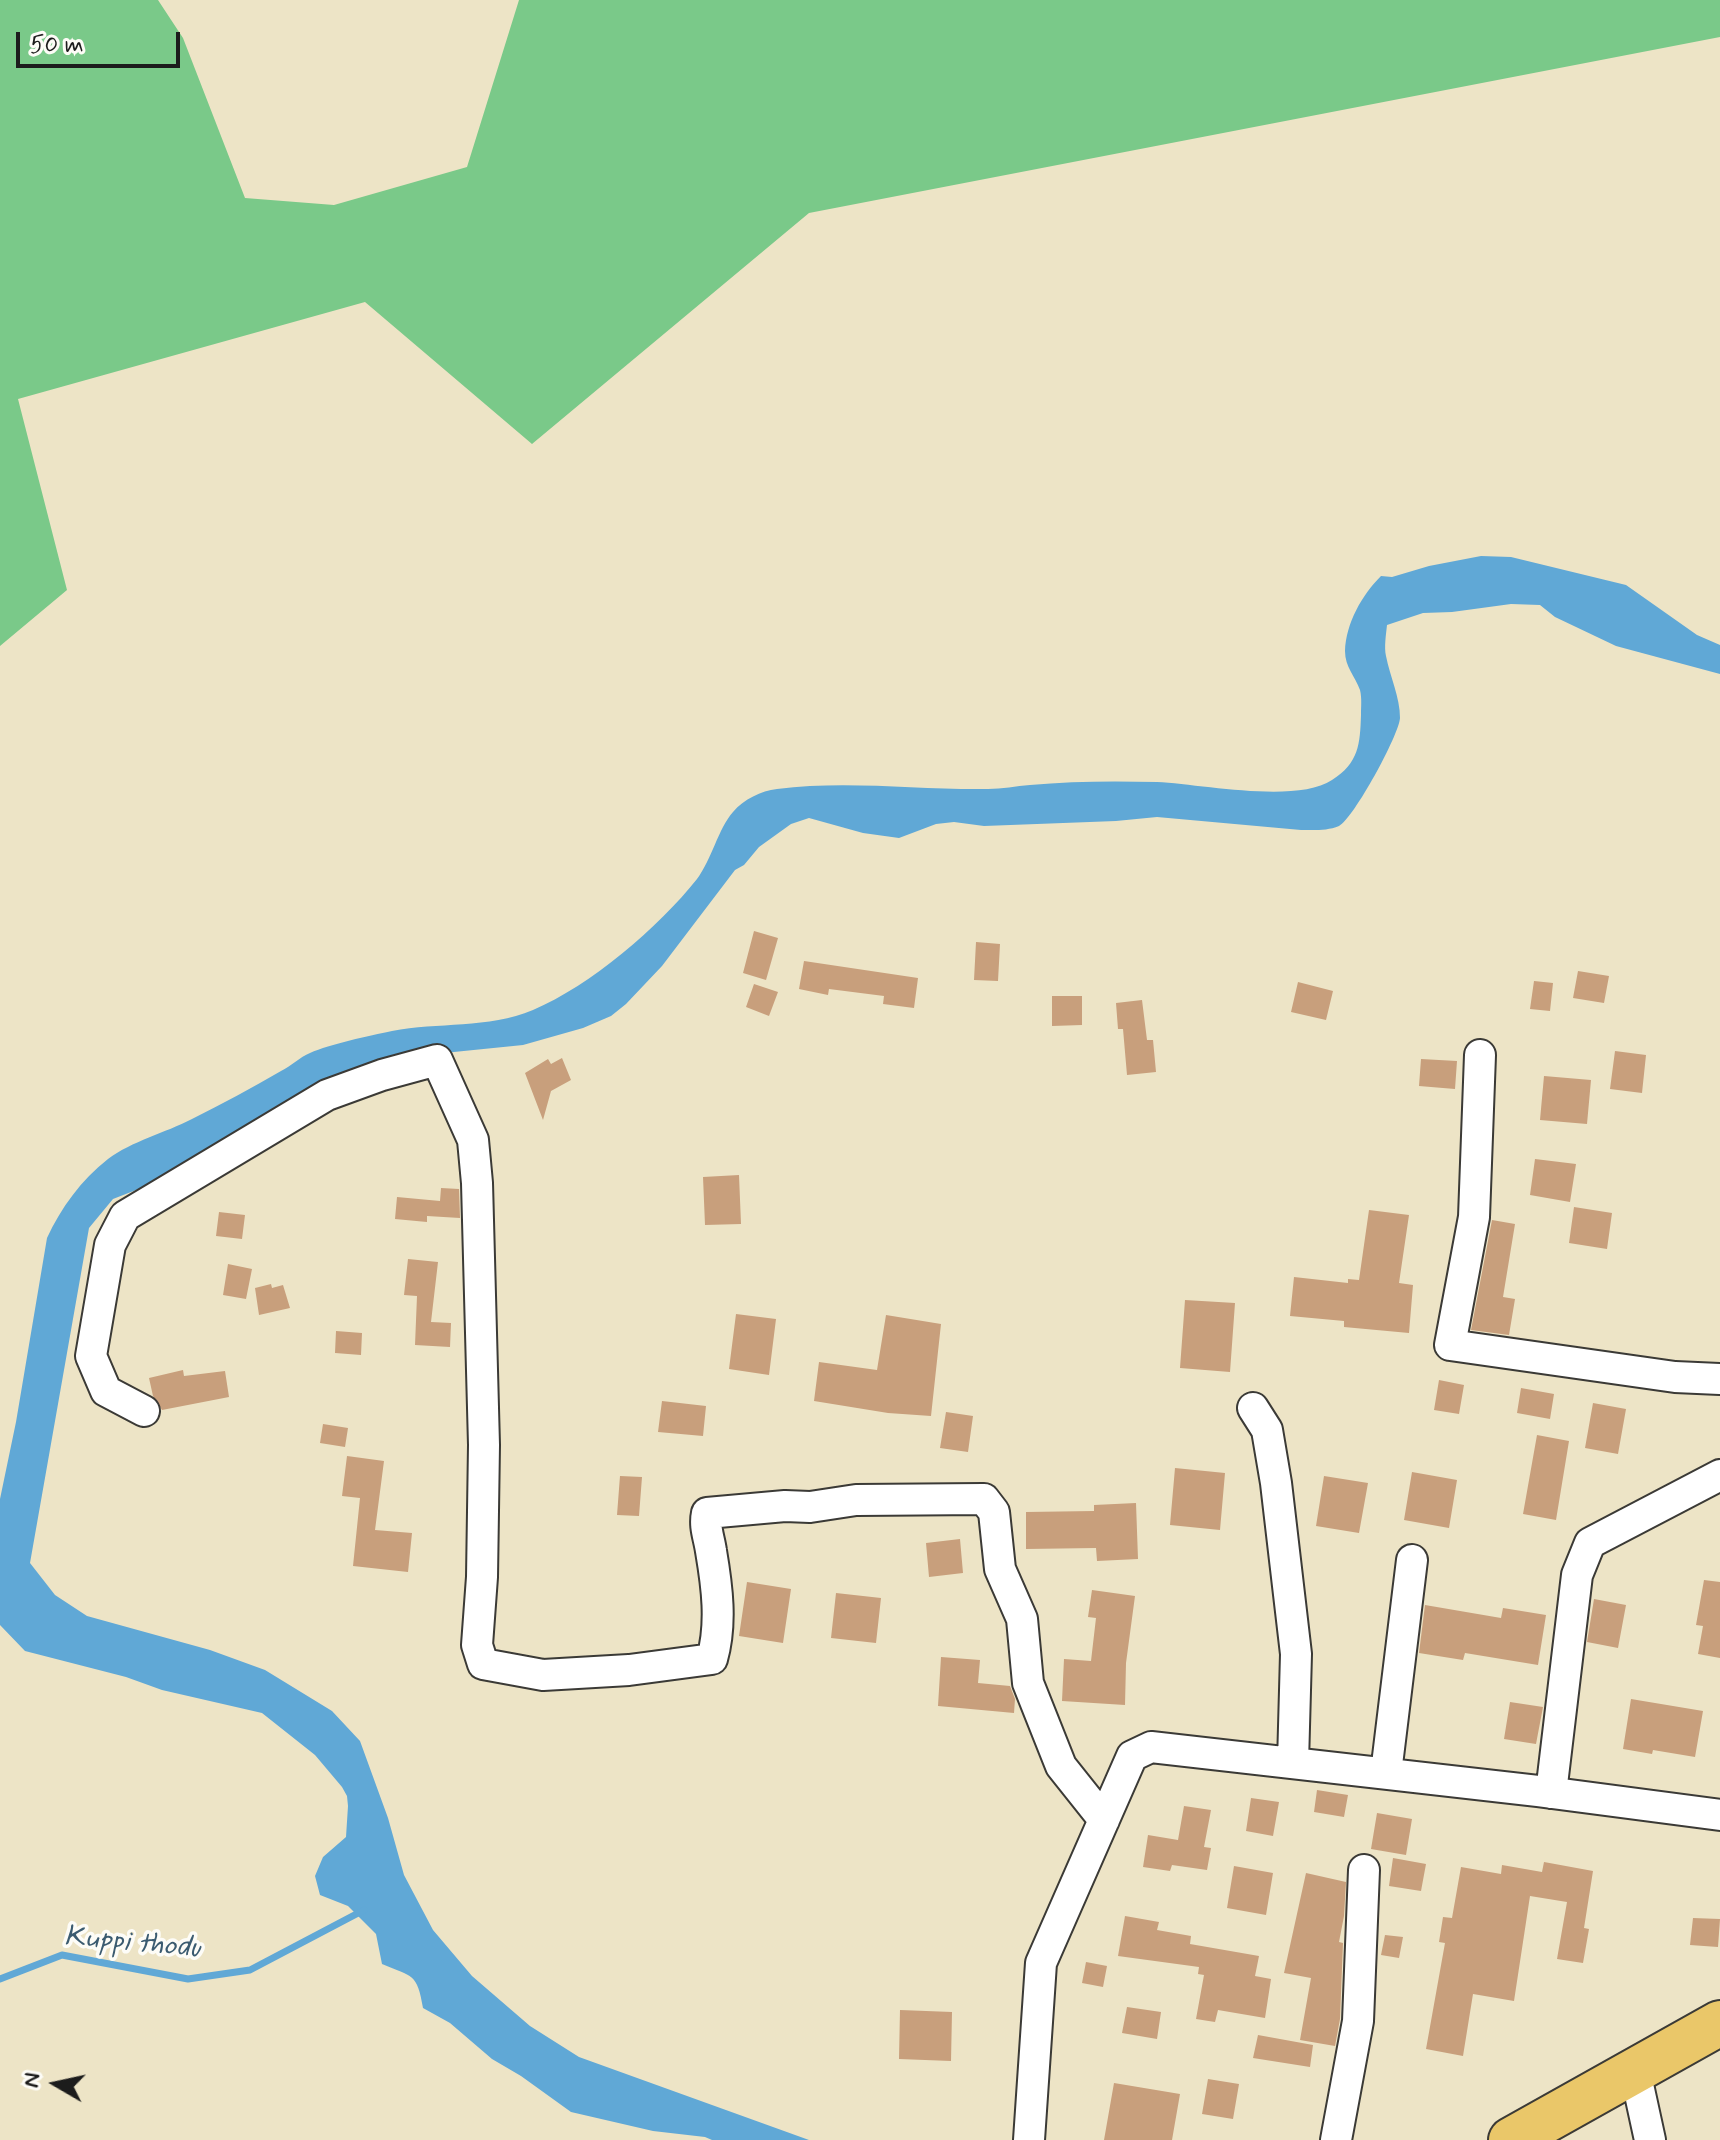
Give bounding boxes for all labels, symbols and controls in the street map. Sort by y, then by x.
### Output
scale bar [20,16,184,66]
text: 50 m [30,30,84,61]
water label: Kuppi thodu [62,1920,202,1968]
north arrow [16,2044,96,2124]
text: N [17,2071,47,2090]

